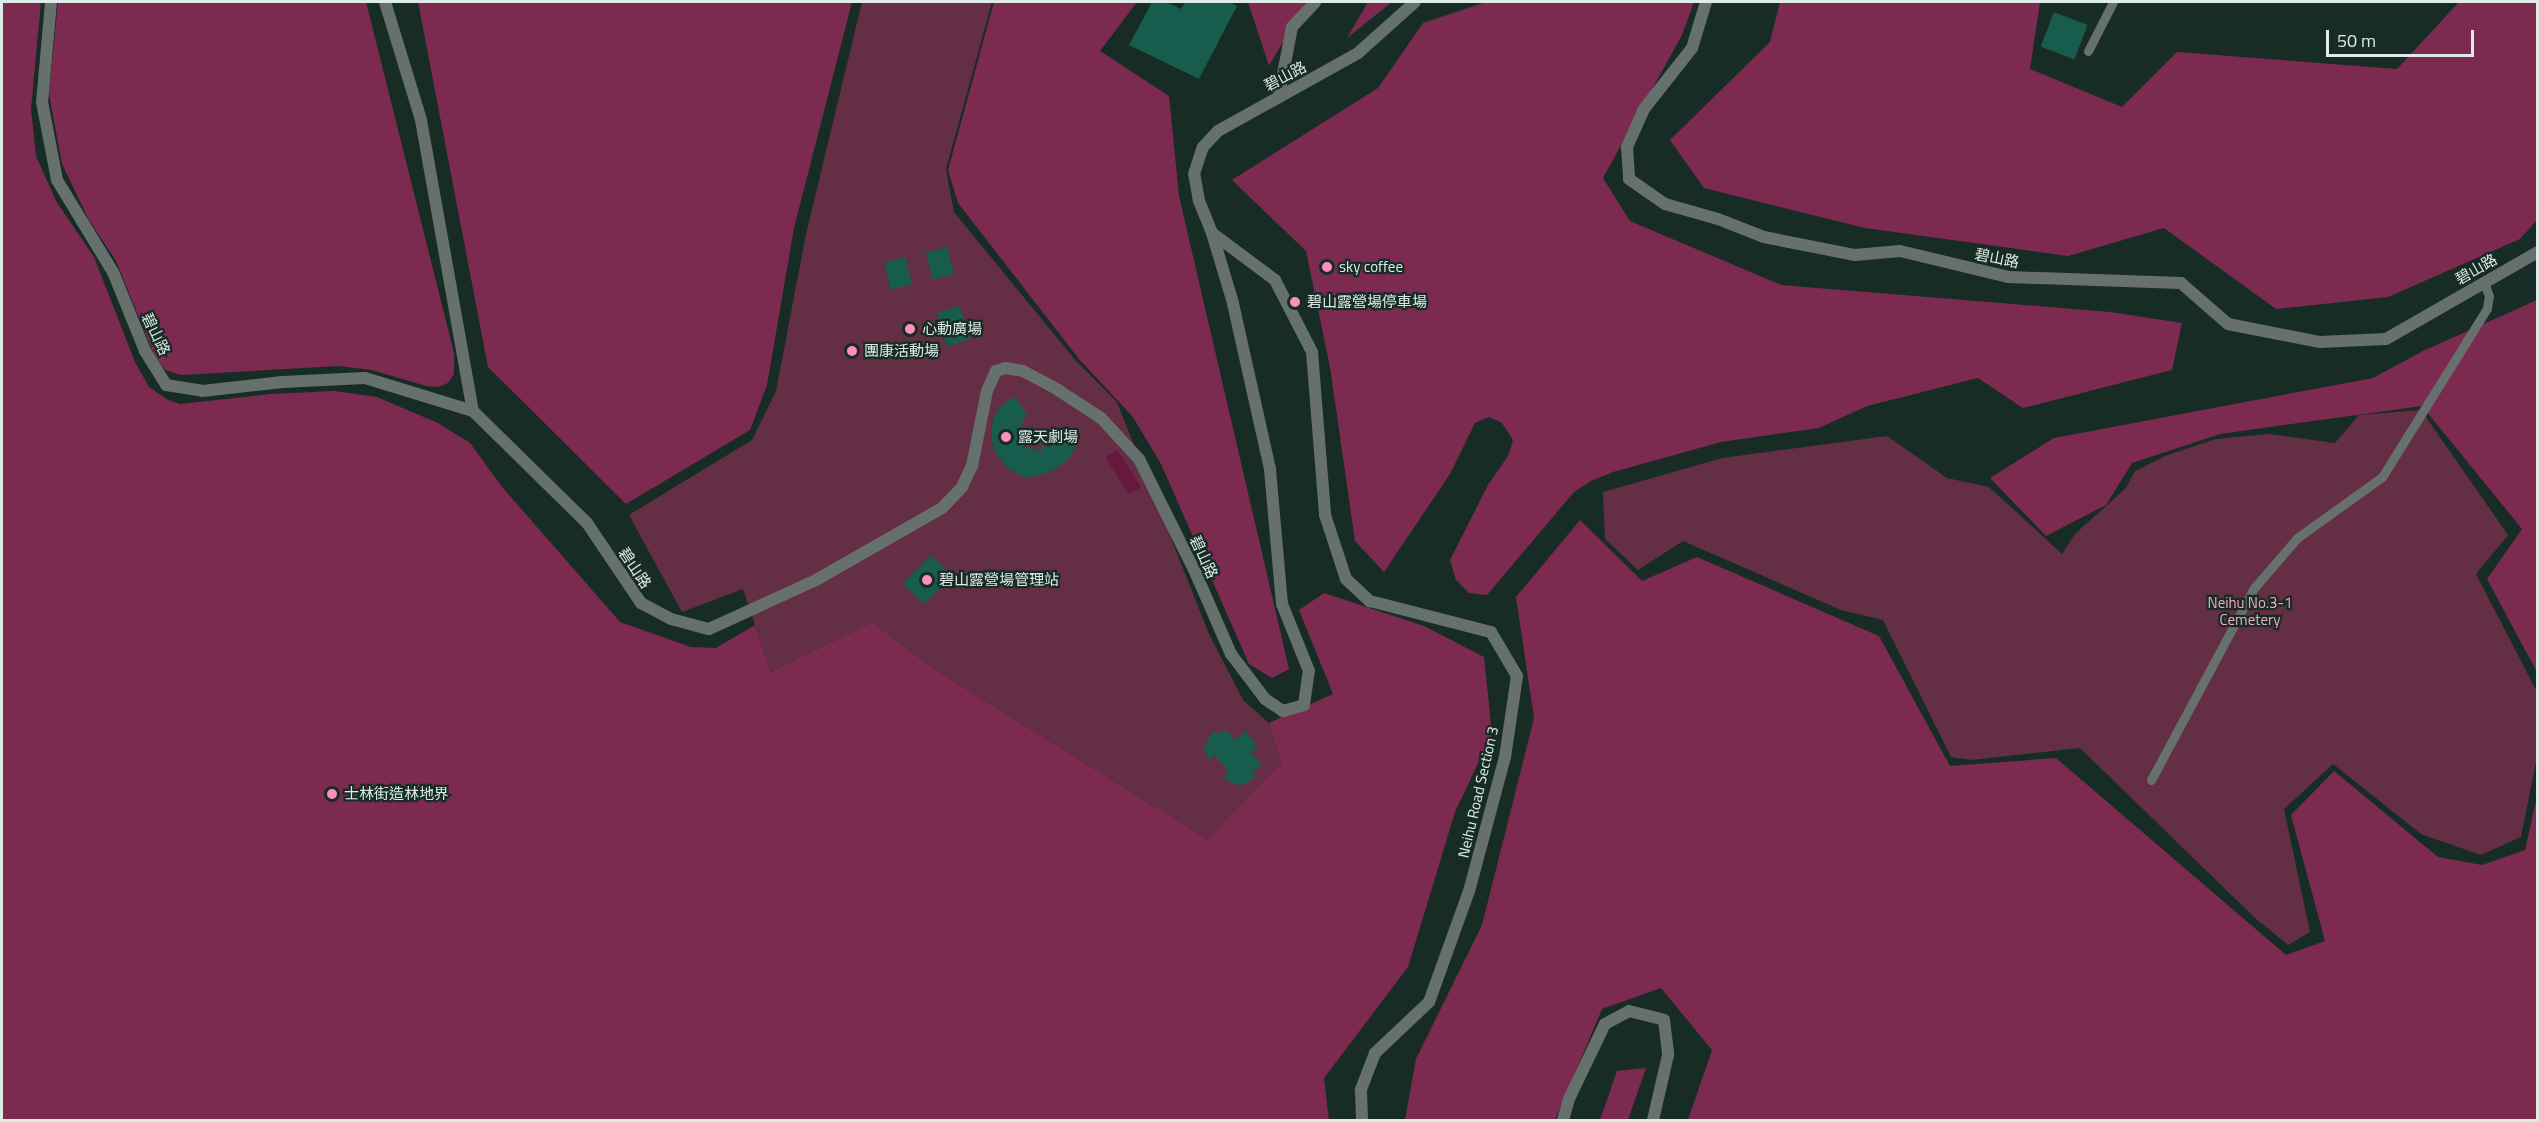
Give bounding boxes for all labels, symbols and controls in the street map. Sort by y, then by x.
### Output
scale bar [2329,18,2478,56]
text: 50 m [2337,27,2376,54]
street label: 碧山路 [1261,57,1309,95]
street label: 碧山路 [1973,245,2021,271]
street label: 碧山路 [2452,250,2500,288]
place label: sky coffee [1339,258,1403,276]
marker: sky coffee [1320,260,1334,274]
place label: 碧山露營場停車場 [1307,293,1427,311]
marker: 碧山露營場停車場 [1288,295,1302,309]
street label: 碧山路 [138,310,174,358]
place label: 心動廣場 [922,320,982,338]
marker: 心動廣場 [903,322,917,336]
place label: 團康活動場 [864,342,939,360]
marker: 團康活動場 [845,344,859,358]
place label: 露天劇場 [1018,428,1078,446]
marker: 露天劇場 [999,430,1013,444]
street label: 碧山路 [1186,533,1222,581]
street label: 碧山路 [615,544,655,592]
place label: 碧山露營場管理站 [939,571,1059,589]
marker: 碧山露營場管理站 [920,573,934,587]
park label: Neihu No.3-1 Cemetery [2208,593,2292,628]
street label: Neihu Road Section 3 [1454,724,1502,860]
place label: 士林街造林地界 [344,785,449,803]
marker: 士林街造林地界 [325,787,339,801]

